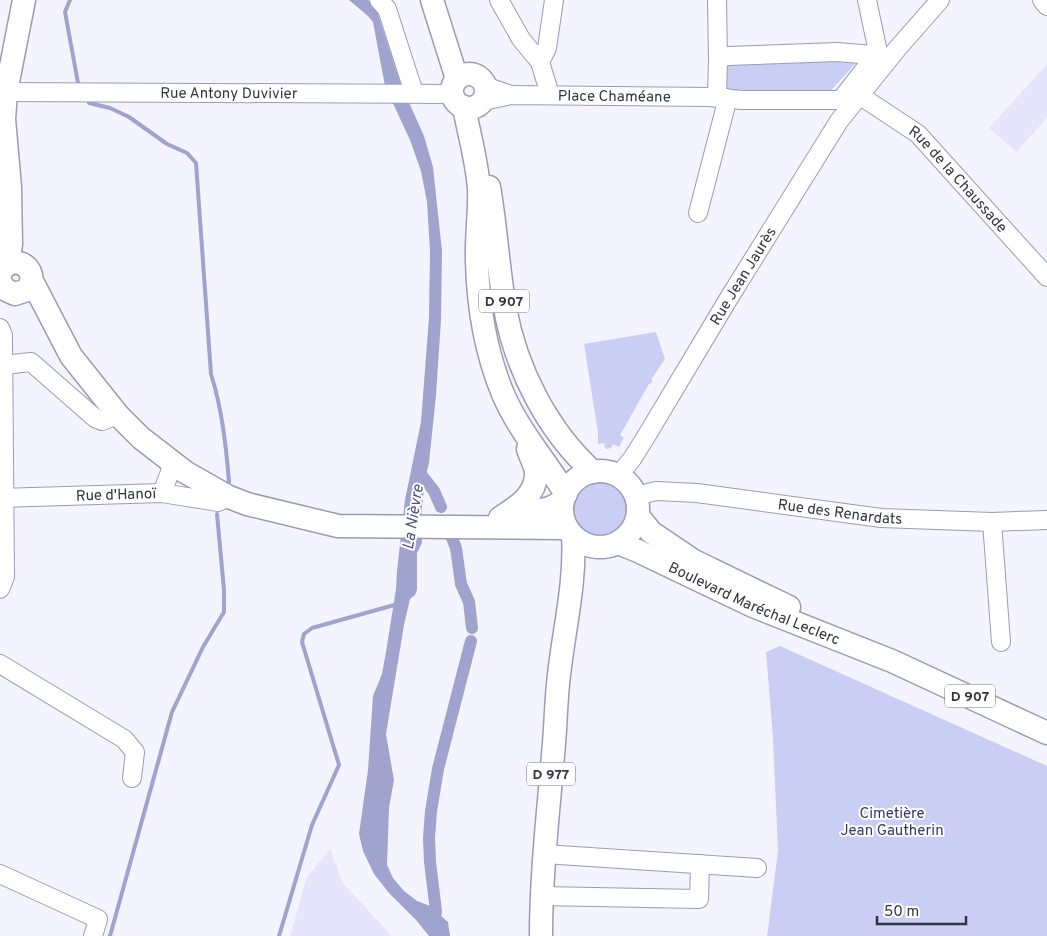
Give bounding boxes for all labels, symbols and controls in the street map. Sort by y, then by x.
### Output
street label: Rue Antony Duvivier [160,85,298,104]
street label: Place Chaméane [558,87,671,108]
street label: Rue de la Chaussade [905,122,1011,237]
street label: Rue Jean Jaurès [707,224,782,329]
road number: D 907 [479,290,529,312]
water label: La Nièvre [399,483,429,551]
street label: Rue d'Hanoï [76,485,158,507]
street label: Rue des Renardats [776,496,903,530]
street label: Boulevard Maréchal Leclerc [665,559,842,650]
road number: D 907 [945,684,995,708]
road number: D 977 [527,762,575,786]
park label: Cimetière Jean Gautherin [840,805,944,841]
scale bar [877,894,966,926]
text: 50 m [884,903,919,922]

